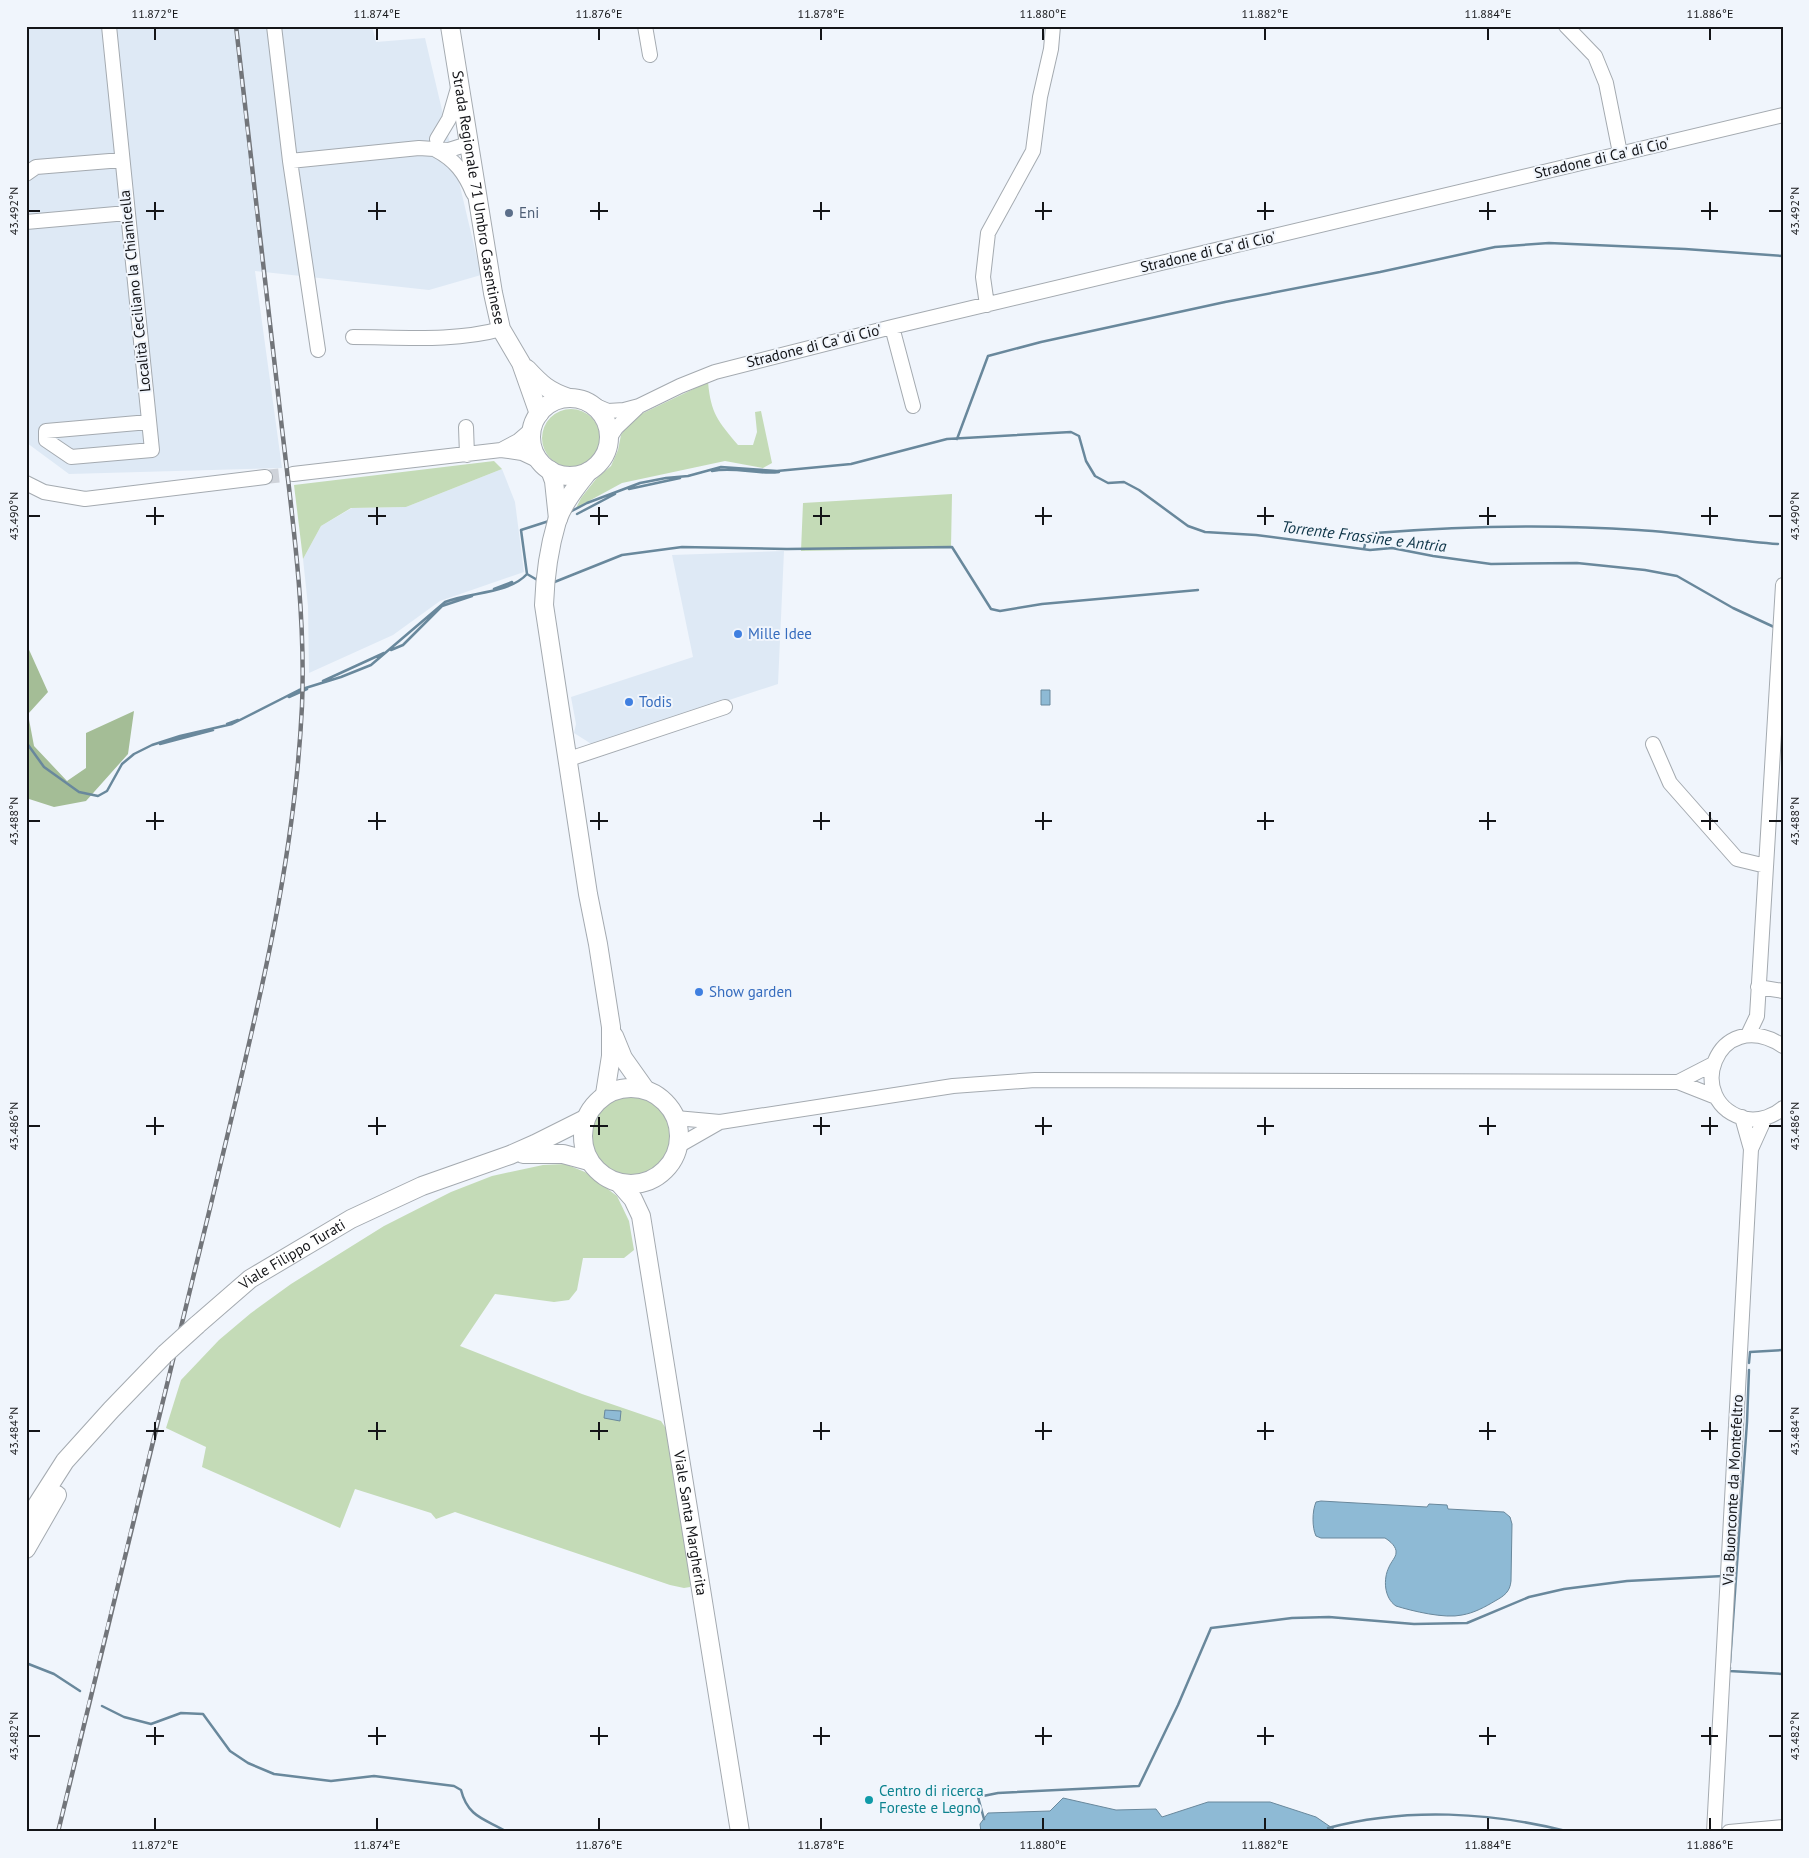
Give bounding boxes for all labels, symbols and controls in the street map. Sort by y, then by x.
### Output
text: 11.872°E [132,6,178,21]
text: 11.874°E [354,6,400,21]
text: 11.876°E [576,6,622,21]
text: 11.878°E [798,6,844,21]
text: 11.880°E [1020,6,1066,21]
text: 11.882°E [1242,6,1288,21]
text: 11.884°E [1465,6,1511,21]
text: 11.886°E [1687,6,1733,21]
street label: Strada Regionale 71 Umbro Casentinese [448,69,510,326]
street label: Stradone di Ca' di Cio' [1532,133,1671,182]
text: 43.492°N [6,187,21,235]
text: 43.492°N [1787,187,1802,235]
street label: Località Ceciliano la Chianicella [114,189,155,393]
place label: Eni [519,203,539,222]
marker: Eni [503,207,515,219]
street label: Stradone di Ca' di Cio' [1138,227,1277,276]
street label: Stradone di Ca' di Cio' [744,320,883,371]
text: 43.490°N [6,492,21,540]
text: 43.490°N [1787,492,1802,540]
water label: Torrente Frassine e Antria [1280,516,1448,556]
place label: Mille Idee [748,624,812,643]
marker: Mille Idee [732,628,744,640]
place label: Todis [639,692,672,711]
marker: Todis [623,696,635,708]
text: 43.488°N [6,797,21,845]
text: 43.488°N [1787,797,1802,845]
place label: Show garden [709,982,792,1001]
marker: Show garden [693,986,705,998]
text: 43.486°N [6,1102,21,1150]
text: 43.486°N [1787,1102,1802,1150]
street label: Viale Filippo Turati [234,1215,348,1294]
street label: Via Buonconte da Montefeltro [1718,1394,1747,1587]
text: 43.484°N [6,1407,21,1455]
text: 43.484°N [1787,1407,1802,1455]
street label: Viale Santa Margherita [670,1448,712,1597]
text: 43.482°N [6,1712,21,1760]
text: 43.482°N [1787,1712,1802,1760]
place label: Centro di ricerca Foreste e Legno [879,1781,984,1817]
marker: Centro di ricerca Foreste e Legno [863,1794,875,1806]
text: 11.872°E [132,1837,178,1852]
text: 11.874°E [354,1837,400,1852]
text: 11.876°E [576,1837,622,1852]
text: 11.878°E [798,1837,844,1852]
text: 11.880°E [1020,1837,1066,1852]
text: 11.882°E [1242,1837,1288,1852]
text: 11.884°E [1465,1837,1511,1852]
text: 11.886°E [1687,1837,1733,1852]

